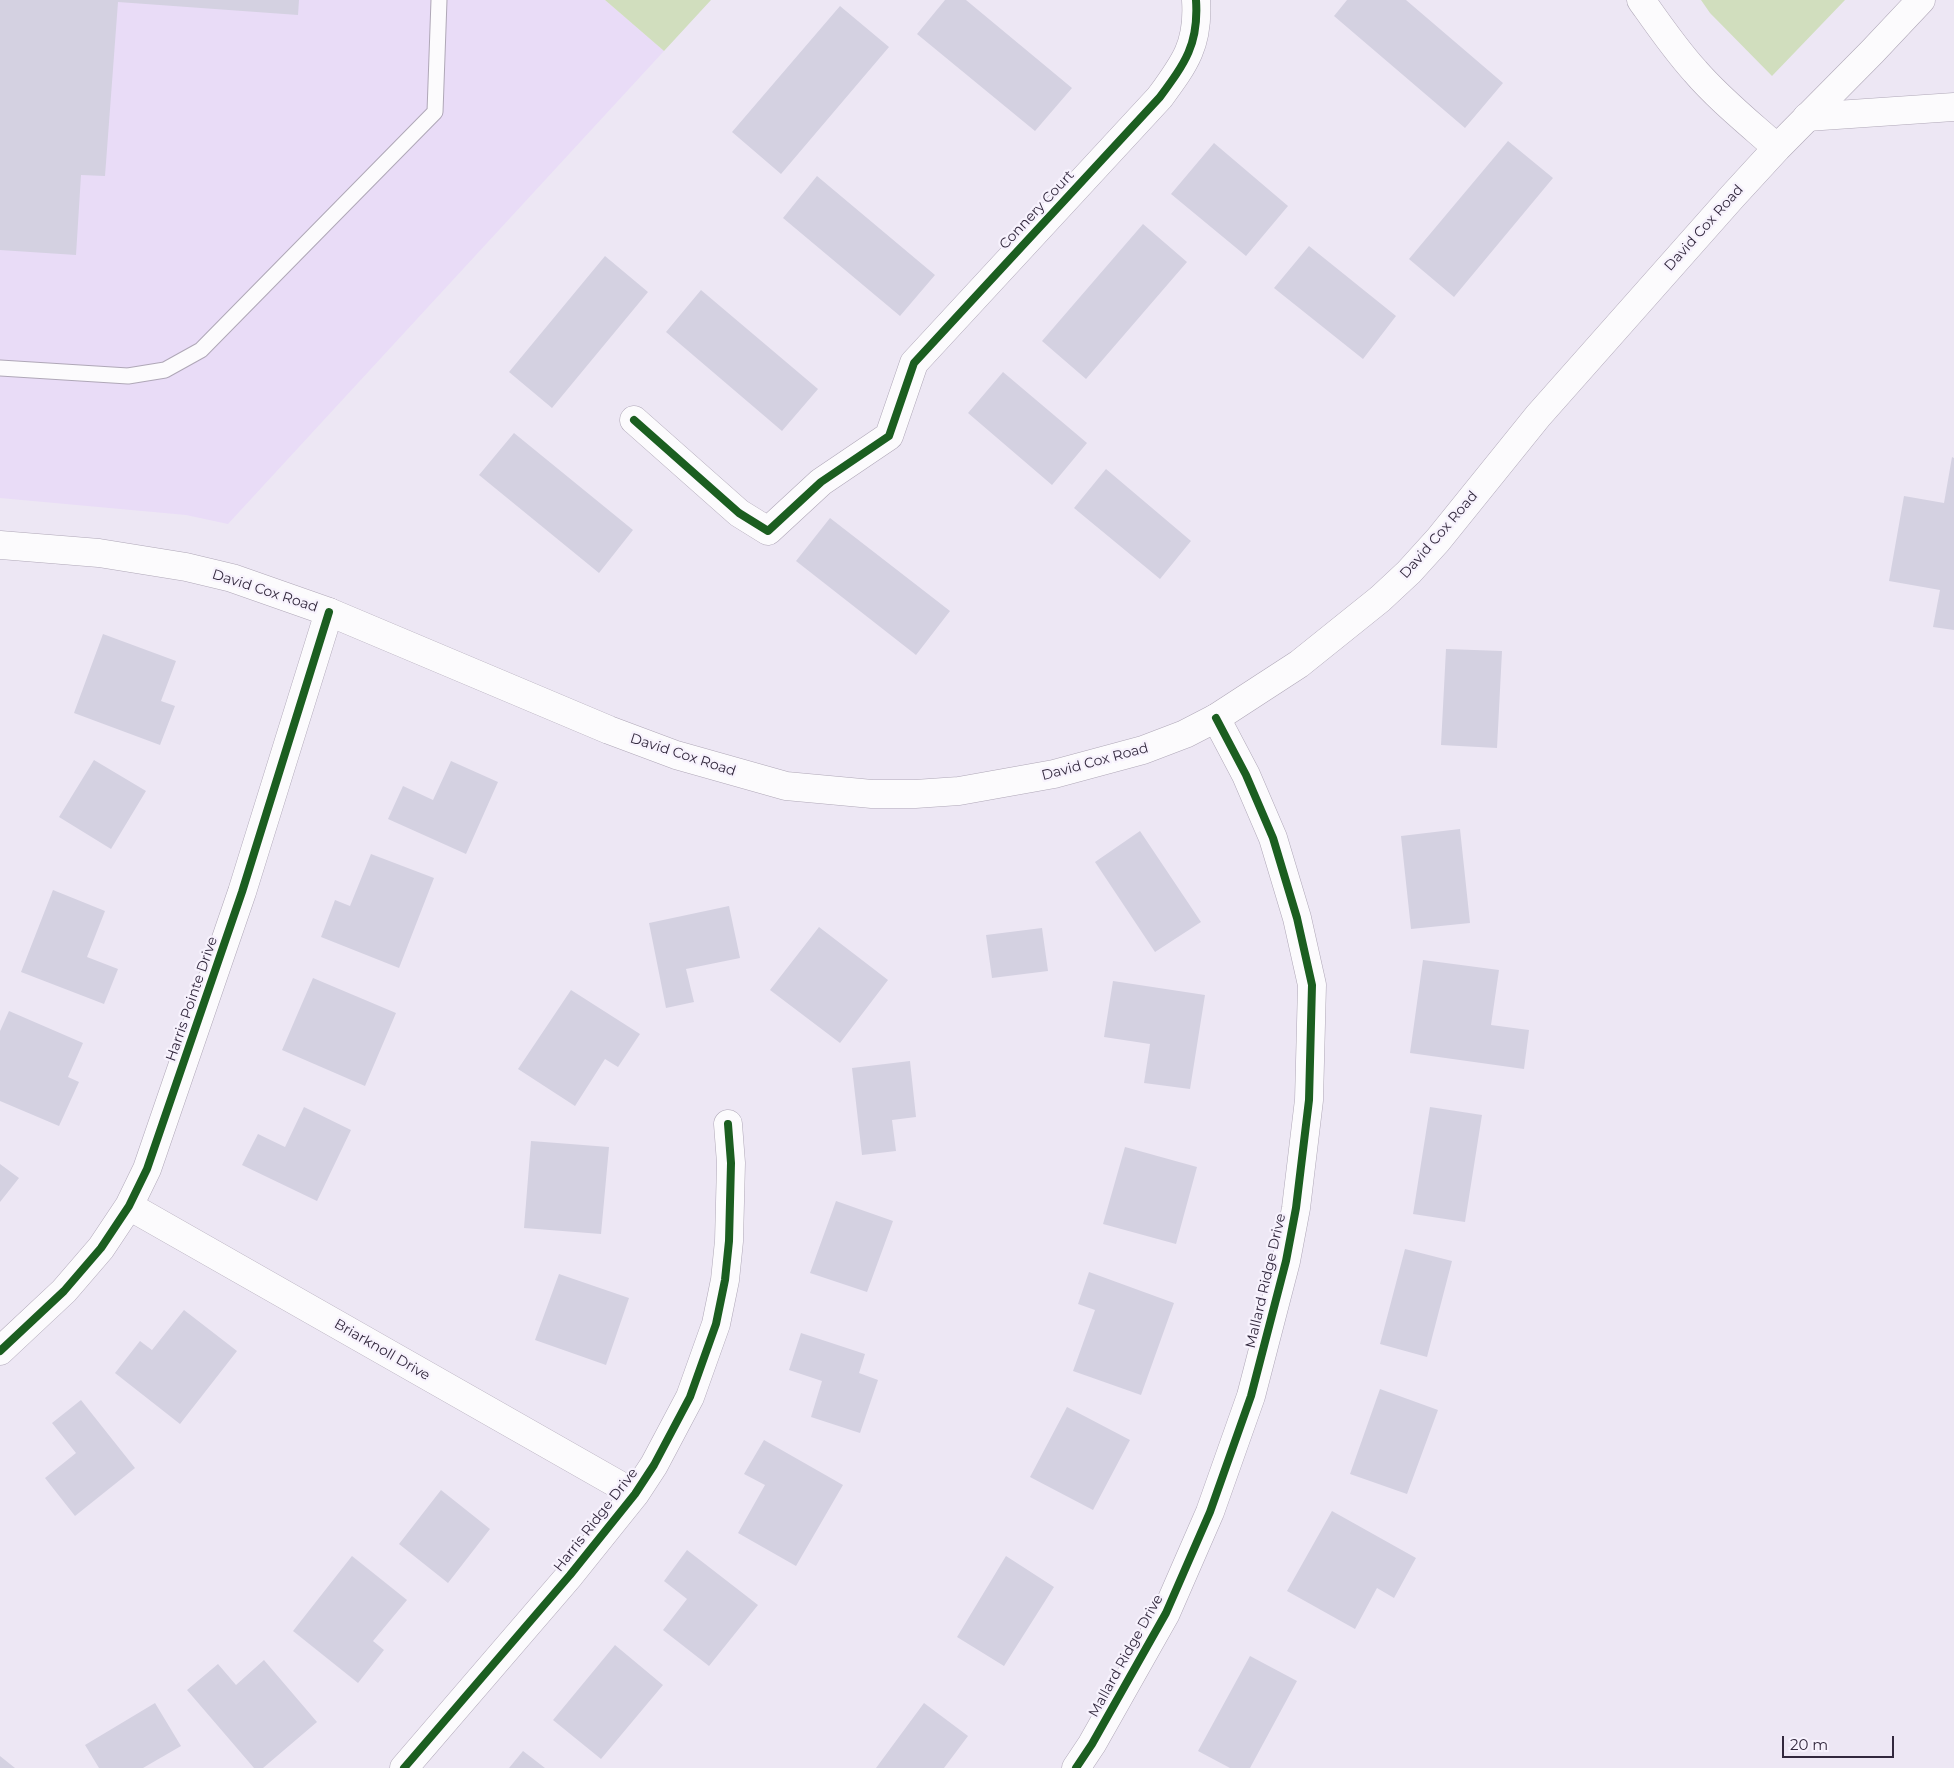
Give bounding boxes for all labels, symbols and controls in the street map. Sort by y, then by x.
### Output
street label: Connery Court [996,167,1078,253]
street label: David Cox Road [1661,181,1747,275]
street label: David Cox Road [1397,488,1481,582]
street label: David Cox Road [210,566,320,616]
street label: David Cox Road [628,730,738,780]
street label: David Cox Road [1040,740,1150,784]
street label: Harris Pointe Drive [163,934,221,1064]
street label: Mallard Ridge Drive [1242,1212,1290,1350]
street label: Briarknoll Drive [331,1316,433,1384]
street label: Harris Ridge Drive [550,1465,642,1575]
street label: Mallard Ridge Drive [1085,1592,1167,1720]
scale bar [1784,1726,1896,1758]
text: 20 m [1790,1735,1828,1754]

